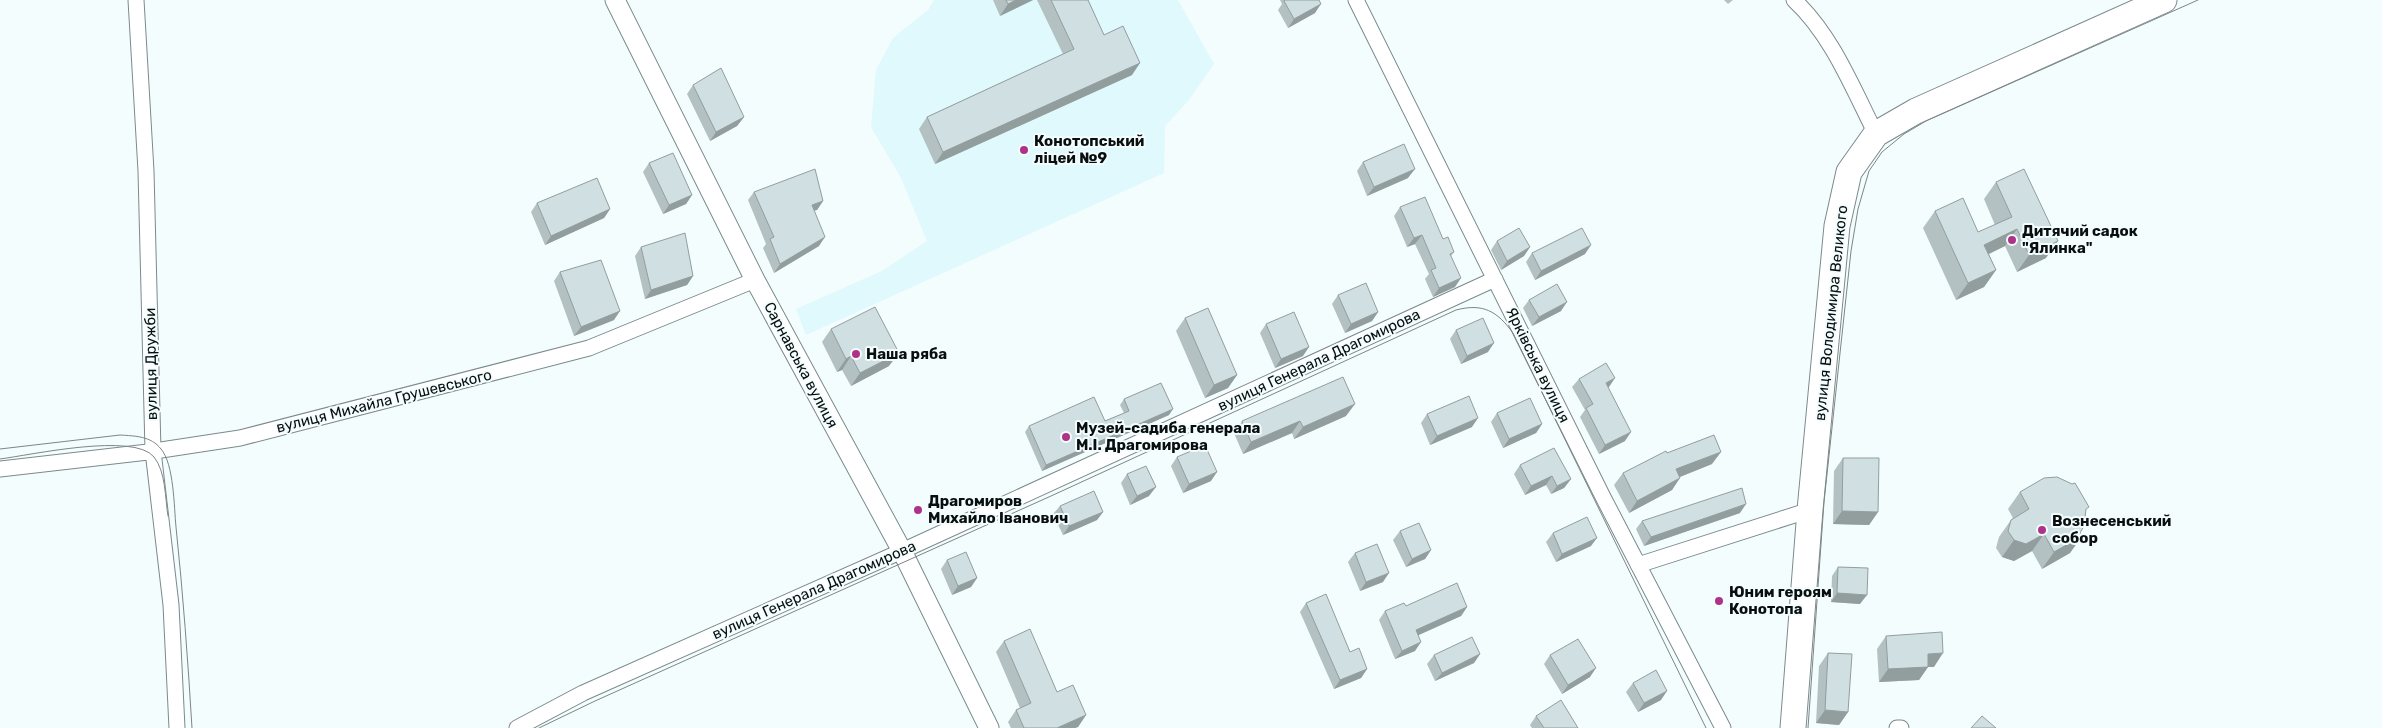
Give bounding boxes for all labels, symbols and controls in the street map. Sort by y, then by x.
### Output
place label: Конотопський ліцей №9 [1034,132,1144,167]
marker: Конотопський ліцей №9 [1018,144,1030,156]
street label: вулиця Володимира Великого [1811,204,1851,422]
place label: Дитячий садок "Ялинка" [2022,222,2138,257]
marker: Дитячий садок "Ялинка" [2006,234,2018,246]
street label: Сарнавська вулиця [760,299,842,431]
street label: Ярківська вулиця [1502,304,1574,426]
street label: вулиця Генерала Драгомирова [1215,305,1423,415]
street label: вулиця Дружби [141,308,161,420]
place label: Наша ряба [866,345,947,363]
marker: Наша ряба [850,348,862,360]
street label: вулиця Михайла Грушевського [274,365,494,437]
place label: Музей-садиба генерала М.І. Драгомирова [1076,419,1261,454]
marker: Музей-садиба генерала М.І. Драгомирова [1060,431,1072,443]
place label: Драгомиров Михайло Іванович [928,492,1068,527]
marker: Драгомиров Михайло Іванович [912,504,924,516]
place label: Вознесенський собор [2052,512,2171,547]
marker: Вознесенський собор [2036,524,2048,536]
street label: вулиця Генерала Драгомирова [709,537,919,643]
place label: Юним героям Конотопа [1729,583,1832,618]
marker: Юним героям Конотопа [1713,595,1725,607]

